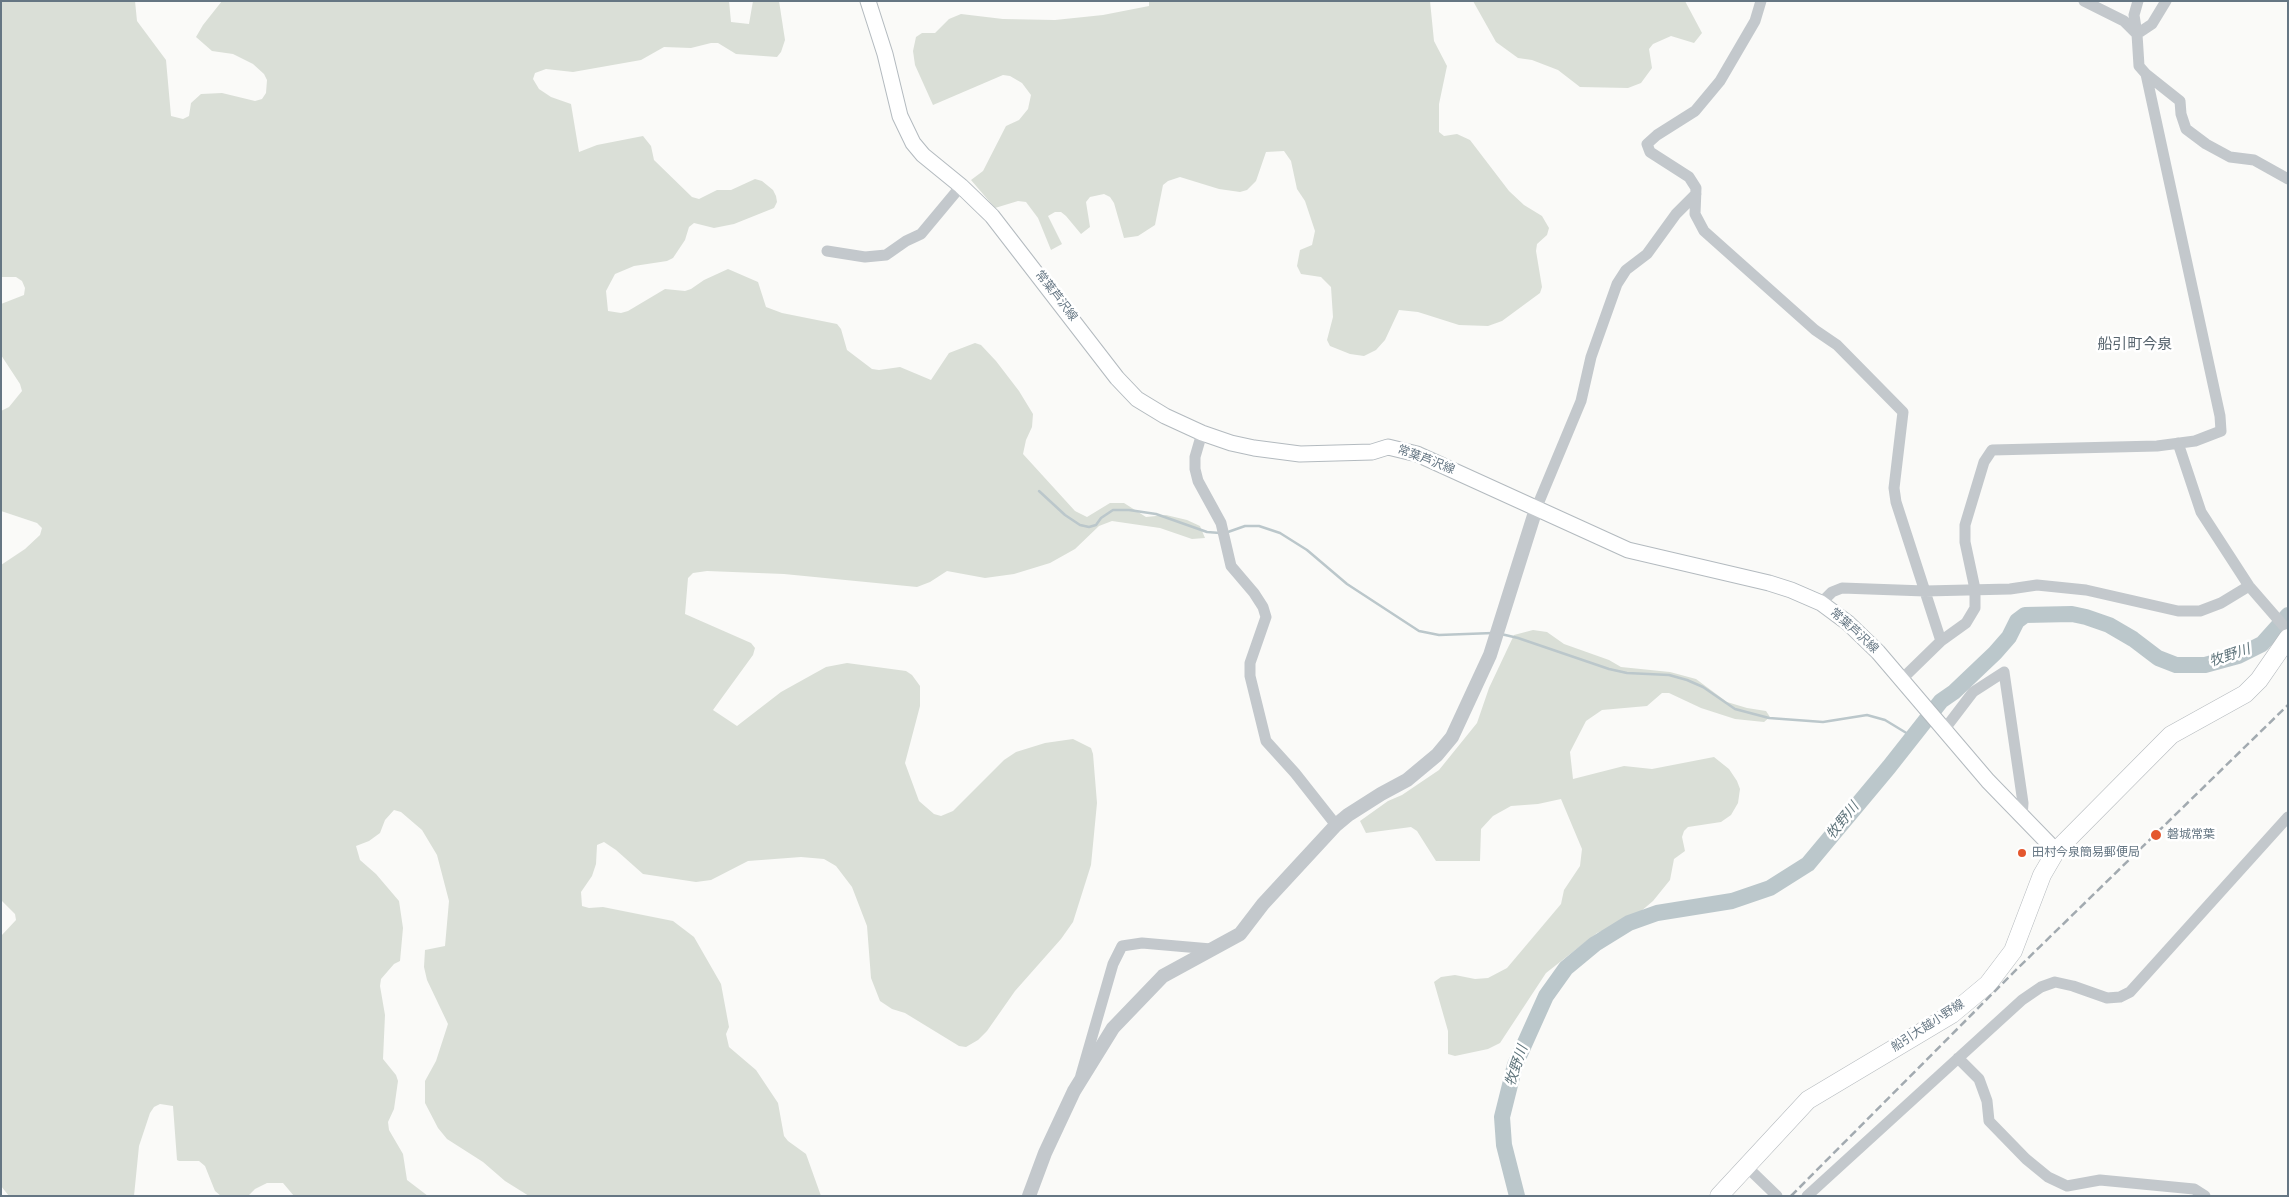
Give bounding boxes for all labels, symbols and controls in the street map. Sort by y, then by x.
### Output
street label: 常葉芦沢線 [1032,268,1080,324]
district label: 船引町今泉 [2098,336,2172,354]
street label: 常葉芦沢線 [1395,443,1457,477]
street label: 常葉芦沢線 [1827,606,1881,656]
water label: 牧野川 [2207,641,2253,671]
water label: 牧野川 [1823,799,1863,843]
marker: 磐城常葉 [2149,828,2163,842]
place label: 磐城常葉 [2167,828,2215,842]
place label: 田村今泉簡易郵便局 [2032,846,2140,860]
marker: 田村今泉簡易郵便局 [2016,847,2028,859]
street label: 船引大越小野線 [1889,997,1967,1055]
water label: 牧野川 [1502,1043,1532,1089]

